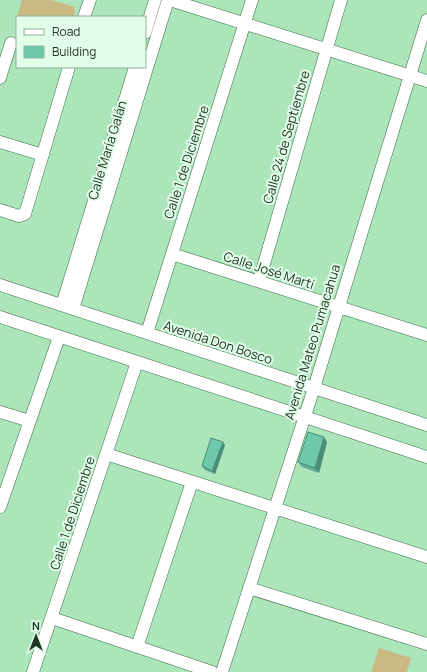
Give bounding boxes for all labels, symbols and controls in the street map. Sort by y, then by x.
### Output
legend [16,16,146,68]
text: Road [52,23,80,40]
text: Building [52,43,96,60]
street label: Calle 24 de Septiembre [258,68,314,206]
street label: Calle María Galán [83,98,131,202]
street label: Calle 1 de Diciembre [159,103,213,221]
street label: Calle José Martí [221,247,317,293]
street label: Avenida Mateo Pumacahua [280,262,344,422]
street label: Avenida Don Bosco [161,316,275,368]
street label: Calle 1 de Diciembre [45,454,99,572]
north arrow [16,616,56,656]
text: N [32,618,40,633]

